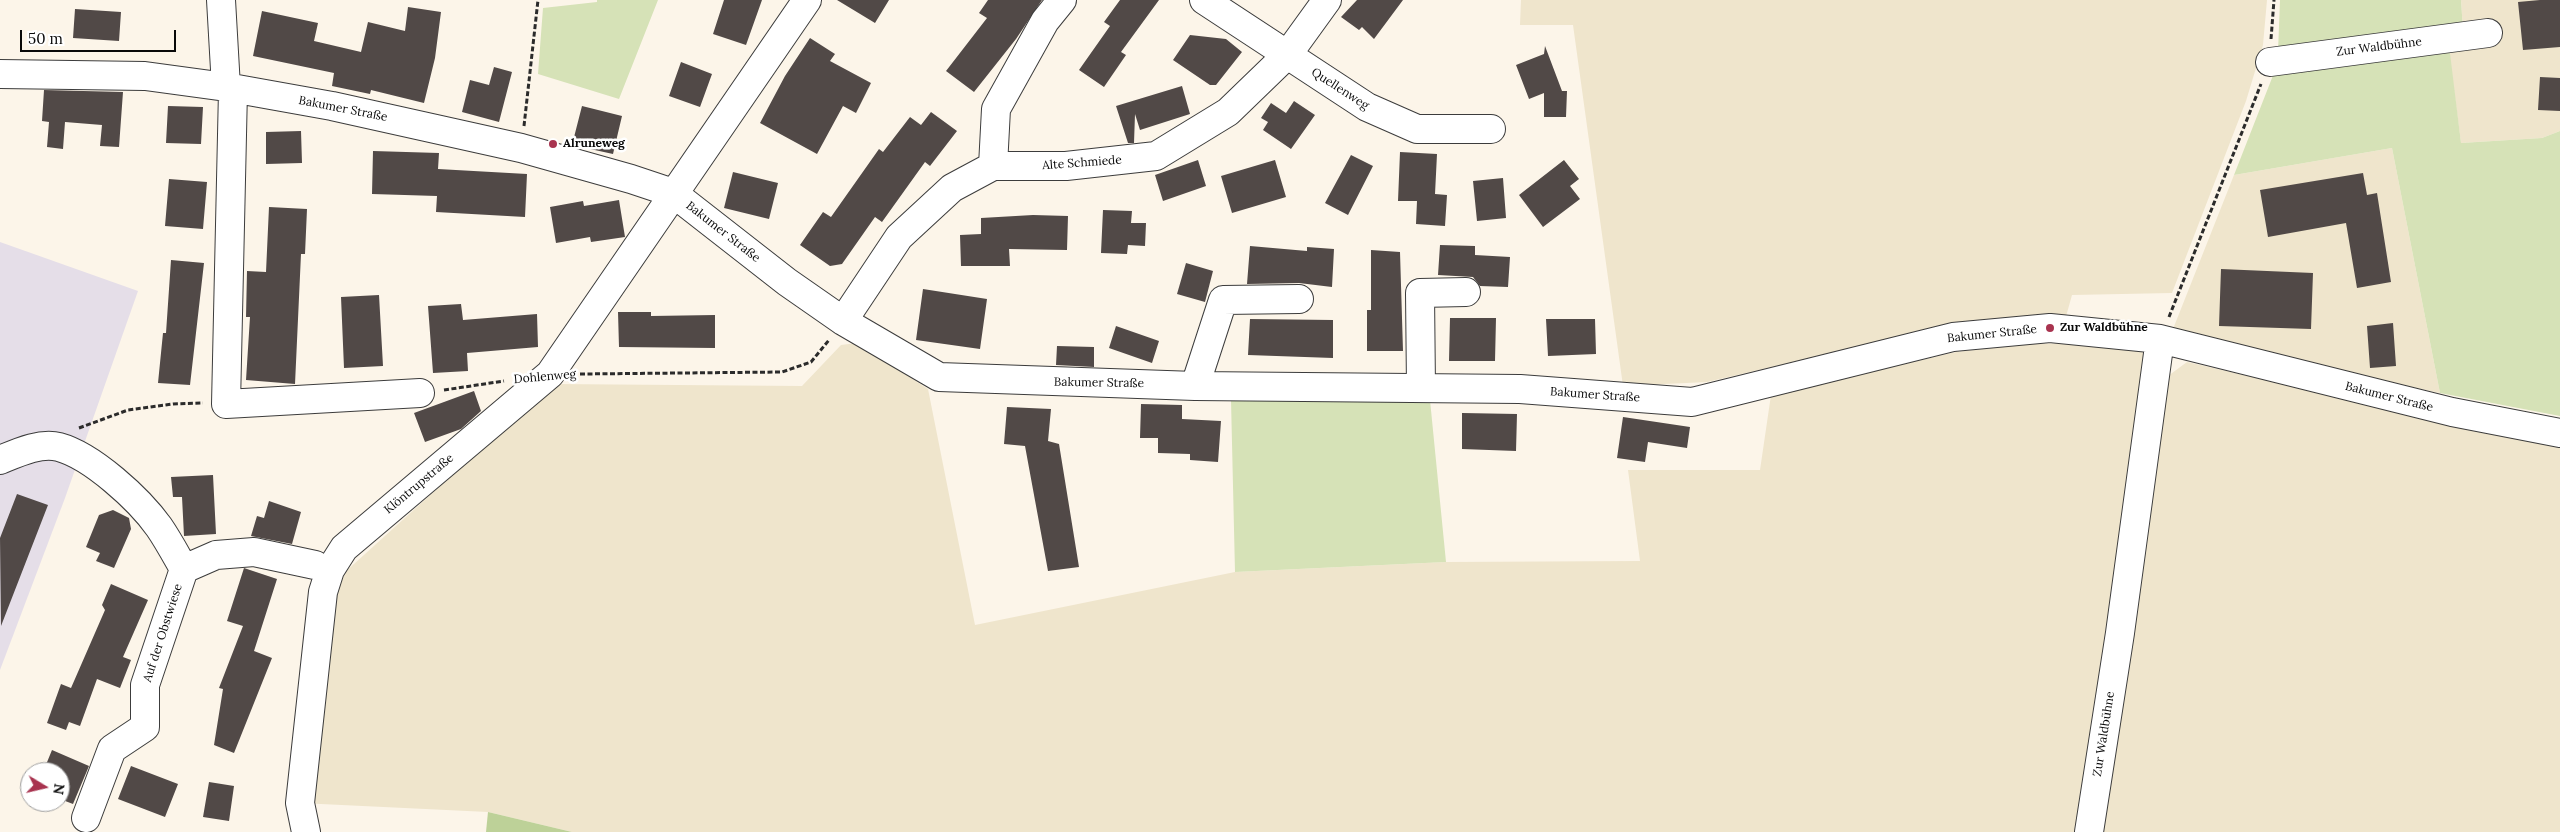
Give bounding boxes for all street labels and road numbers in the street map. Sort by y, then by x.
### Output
street label: Zur Waldbühne [2335,35,2423,59]
street label: Quellenweg [1308,65,1372,113]
street label: Bakumer Straße [297,93,389,125]
street label: Alte Schmiede [1042,153,1122,173]
street label: Bakumer Straße [683,199,763,265]
street label: Bakumer Straße [1946,322,2038,346]
street label: Dohlenweg [513,367,577,387]
street label: Bakumer Straße [1054,375,1144,391]
street label: Bakumer Straße [2343,379,2435,415]
street label: Bakumer Straße [1549,385,1641,405]
street label: Klöntrupstraße [381,451,457,517]
street label: Auf der Obstwiese [140,582,186,684]
street label: Zur Waldbühne [2090,690,2118,778]

